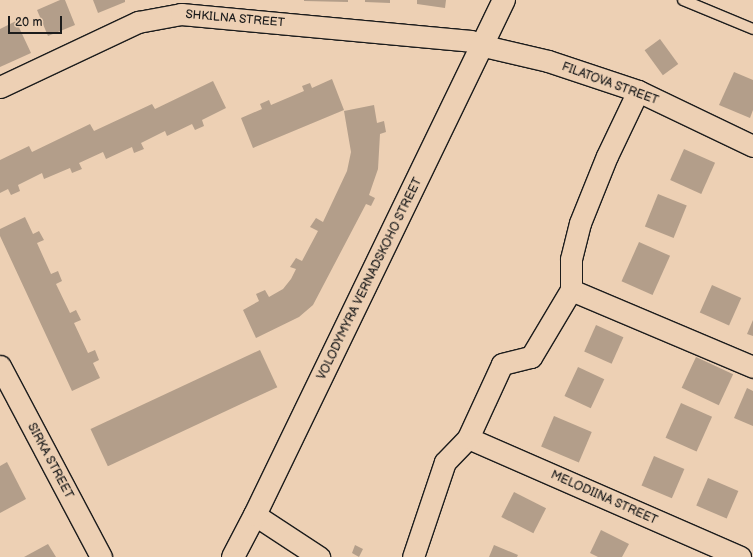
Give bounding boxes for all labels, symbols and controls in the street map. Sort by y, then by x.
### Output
street label: SHKILNA STREET [185,7,285,31]
scale bar [10,8,64,34]
text: 20 m [15,15,42,30]
street label: FILATOVA STREET [560,60,660,108]
street label: VOLODYMYRA VERNADSKOHO STREET [315,175,425,383]
street label: SIRKA STREET [24,421,76,501]
street label: MELODIINA STREET [548,468,660,528]

